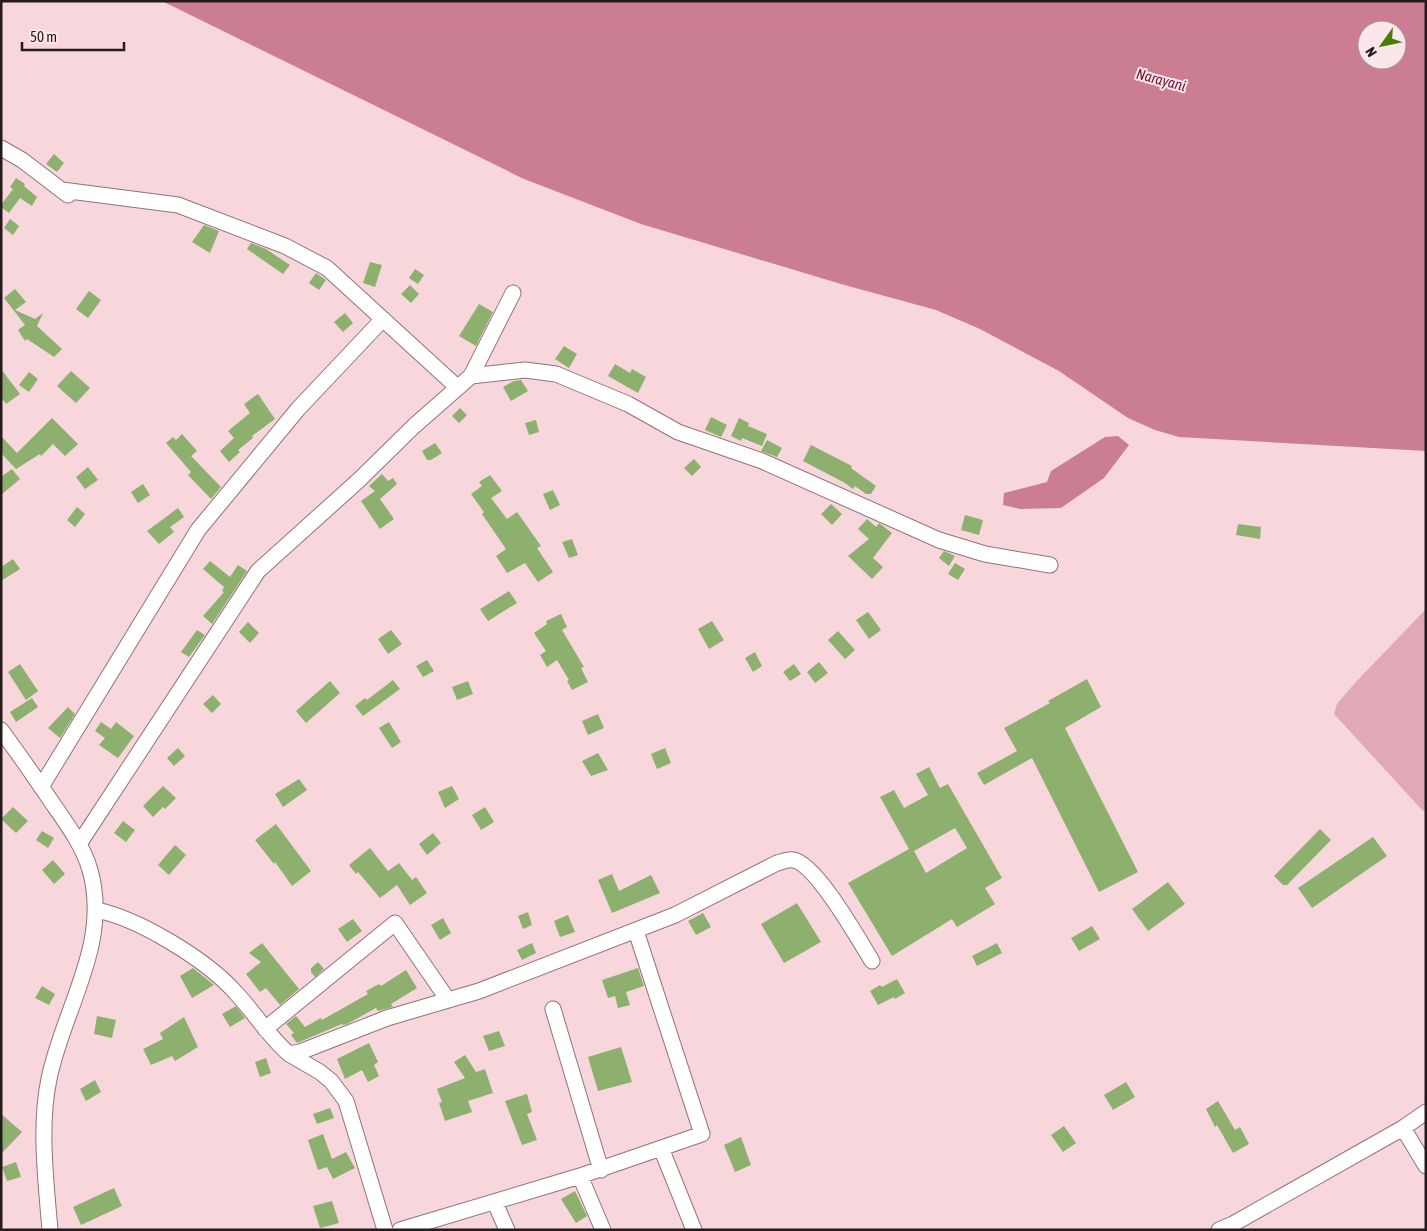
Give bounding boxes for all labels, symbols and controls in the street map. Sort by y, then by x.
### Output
scale bar [22,20,125,52]
north arrow [1357,20,1407,70]
text: 50 m [30,28,57,45]
text: N [1362,44,1380,60]
water label: Narayani [1135,65,1188,94]

